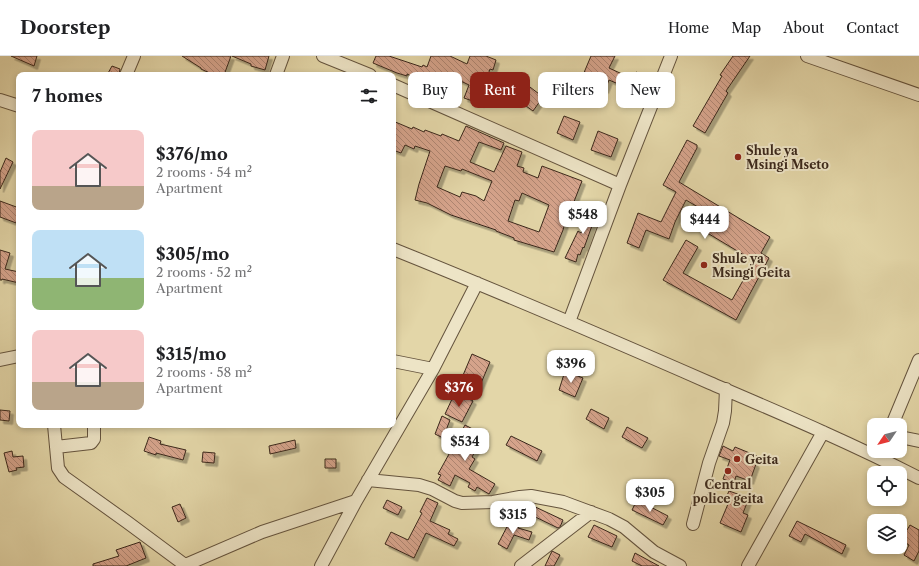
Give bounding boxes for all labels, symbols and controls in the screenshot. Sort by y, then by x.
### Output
text: Doorstep [20,16,110,39]
text: Home [668,19,709,37]
text: Map [731,19,761,37]
text: About [783,19,824,37]
text: Contact [846,19,899,37]
chip: Buy [408,72,462,108]
chip: Rent [470,72,530,108]
chip: Filters [538,72,608,108]
chip: New [616,72,675,108]
icon: filters [358,85,380,107]
text: 7 homes [32,86,103,106]
place label: Shule ya Msingi Mseto [746,143,829,172]
text: $376/mo [156,144,228,164]
icon: home [64,146,112,194]
marker: Shule ya Msingi Mseto [733,152,743,162]
text: 2 rooms · 54 m² [156,164,252,180]
text: Apartment [156,180,223,196]
pin: $548 [559,201,607,235]
text: $548 [568,206,598,222]
pin: $444 [681,206,729,240]
text: $444 [690,211,720,227]
text: $305/mo [156,244,229,264]
icon: home [64,246,112,294]
place label: Shule ya Msingi Geita [712,251,791,280]
marker: Shule ya Msingi Geita [699,260,709,270]
text: 2 rooms · 52 m² [156,264,252,280]
text: Apartment [156,280,223,296]
text: $315/mo [156,344,226,364]
icon: home [64,346,112,394]
pin: $396 [547,350,595,384]
text: $396 [556,355,586,371]
text: 2 rooms · 58 m² [156,364,252,380]
pin: $376 [435,374,483,408]
text: $376 [445,379,473,395]
text: Apartment [156,380,223,396]
north arrow [867,418,907,458]
map controls [867,418,907,554]
pin: $534 [441,428,489,462]
text: $534 [450,433,480,449]
place label: Geita [745,452,779,467]
marker: Geita [732,454,742,464]
marker: Central police geita [723,466,733,476]
button: locate [867,466,907,506]
place label: Central police geita [692,477,765,506]
pin: $305 [626,479,674,513]
text: $305 [635,484,665,500]
pin: $315 [489,501,537,535]
text: $315 [499,506,527,522]
button: layers [867,514,907,554]

